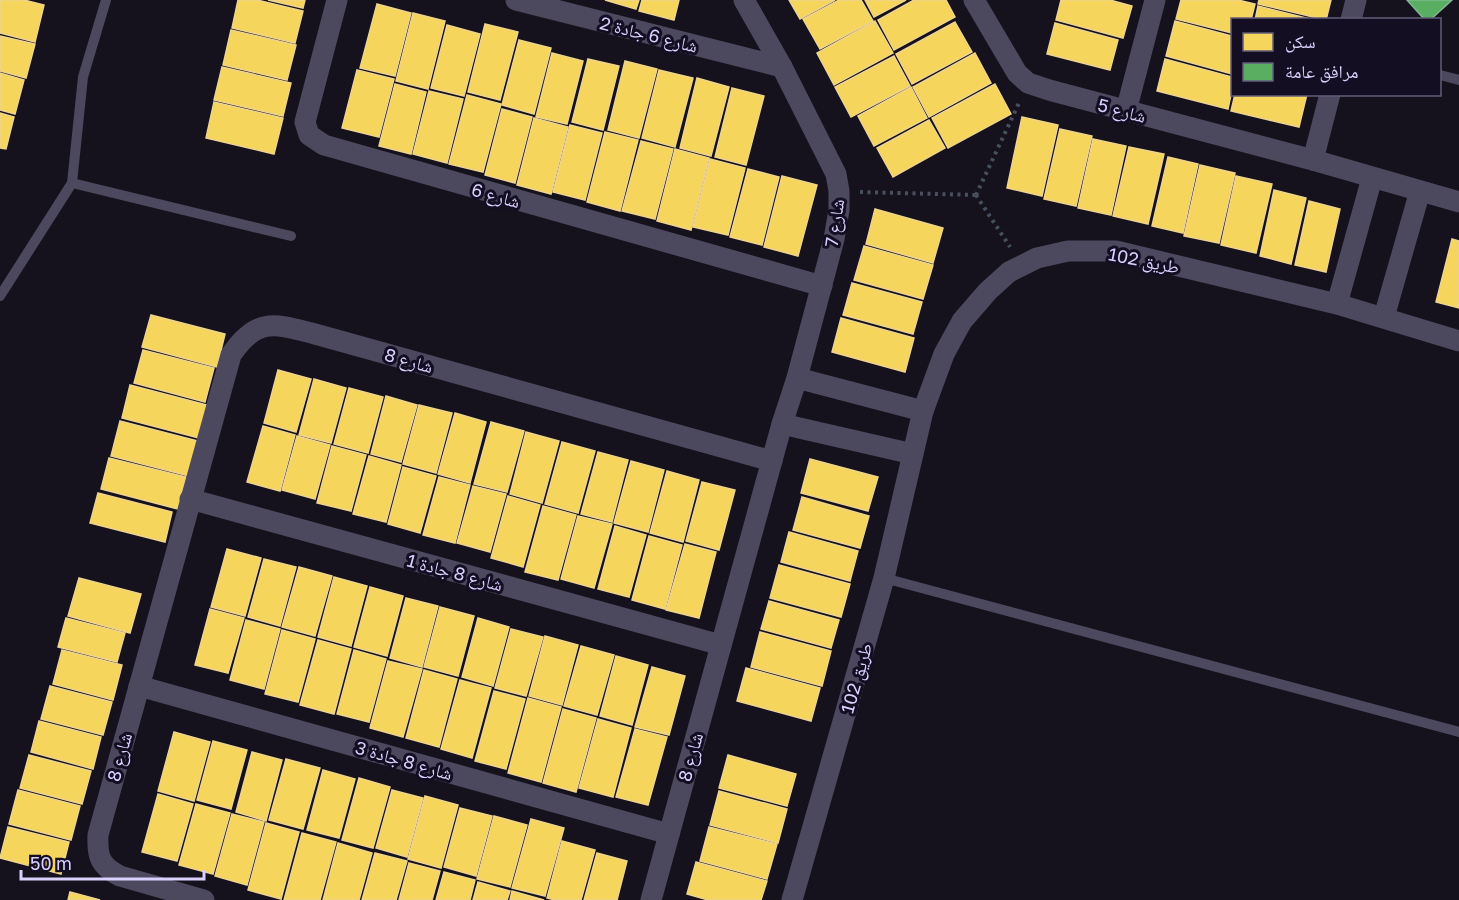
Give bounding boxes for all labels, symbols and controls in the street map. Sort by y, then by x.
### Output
street label: شارع 6 جادة 2 [598,11,700,58]
legend [1231,18,1441,96]
text: سكن [1285,30,1316,53]
text: مرافق عامة [1285,60,1358,83]
street label: شارع 5 [1095,93,1149,128]
street label: شارع 6 [469,178,523,213]
street label: شارع 7 [820,198,849,249]
street label: طريق 102 [1107,242,1181,279]
street label: شارع 8 [382,343,436,378]
street label: شارع 8 جادة 1 [404,549,505,596]
street label: طريق 102 [836,640,877,716]
street label: شارع 8 [102,730,137,784]
street label: شارع 8 [673,730,708,784]
street label: شارع 8 جادة 3 [353,736,455,785]
scale bar [21,843,204,881]
text: 50 m [30,852,72,874]

